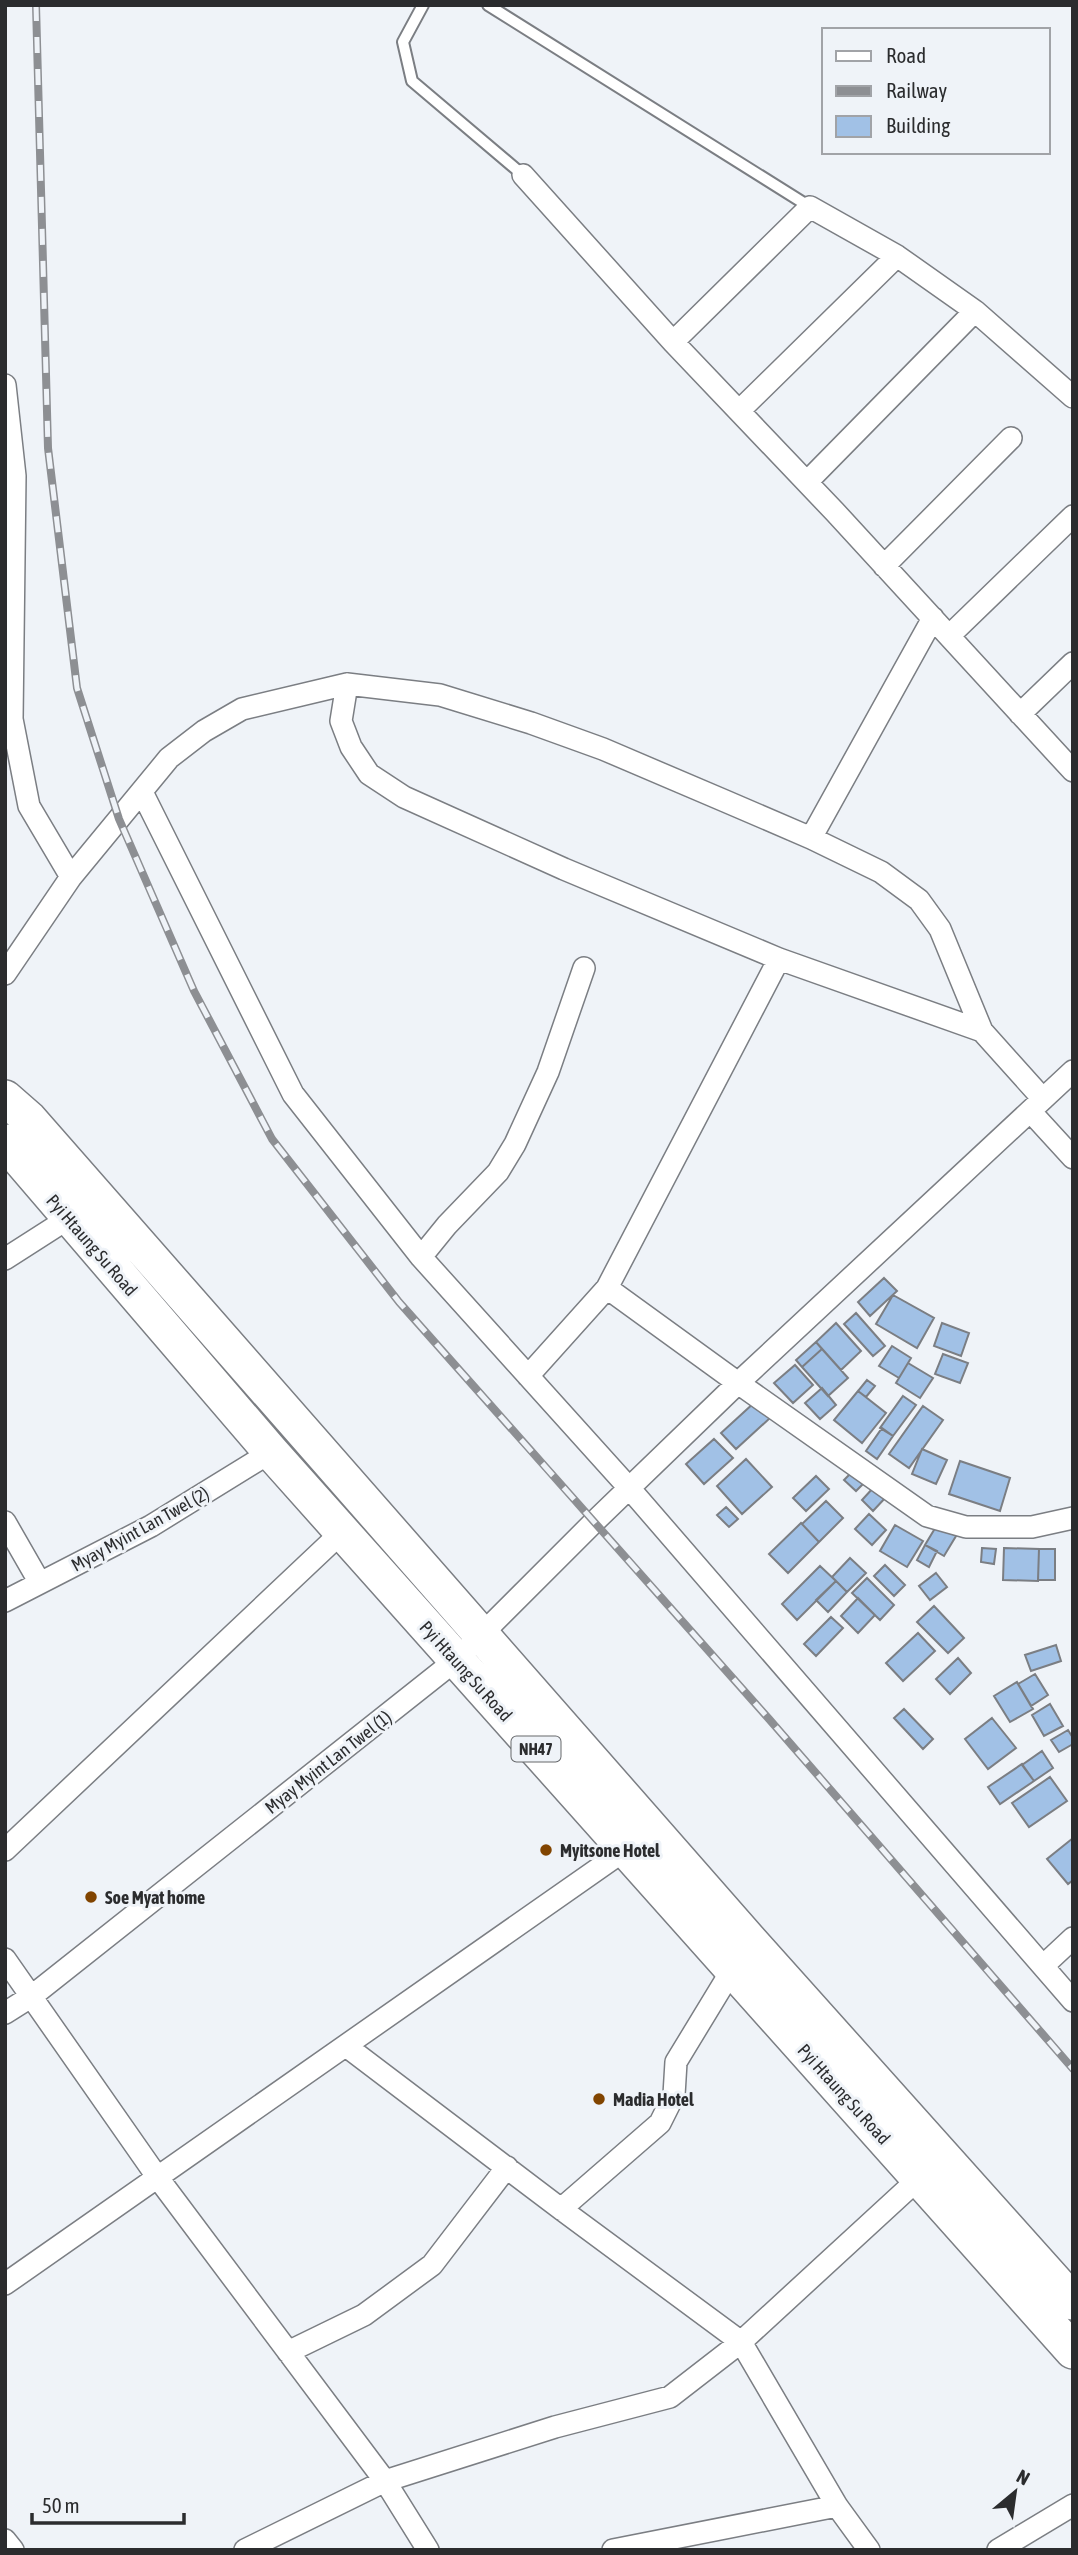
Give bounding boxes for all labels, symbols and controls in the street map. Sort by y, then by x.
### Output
legend [822,28,1050,154]
text: Road [886,43,926,67]
text: Railway [886,78,948,102]
text: Building [886,113,950,137]
street label: Pyi Htaung Su Road [42,1190,142,1300]
street label: Myay Myint Lan Twel (2) [67,1482,213,1576]
street label: Pyi Htaung Su Road [416,1617,516,1725]
street label: Myay Myint Lan Twel (1) [261,1706,395,1818]
road number: NH47 [512,1736,560,1762]
place label: Myitsone Hotel [560,1840,660,1861]
marker: Myitsone Hotel [538,1842,554,1858]
place label: Soe Myat home [105,1887,205,1908]
marker: Soe Myat home [83,1889,99,1905]
street label: Pyi Htaung Su Road [794,2040,894,2148]
place label: Madia Hotel [613,2089,694,2110]
marker: Madia Hotel [591,2091,607,2107]
north arrow [980,2457,1050,2527]
text: N [1013,2465,1033,2489]
scale bar [32,2482,184,2526]
text: 50 m [42,2493,80,2517]

